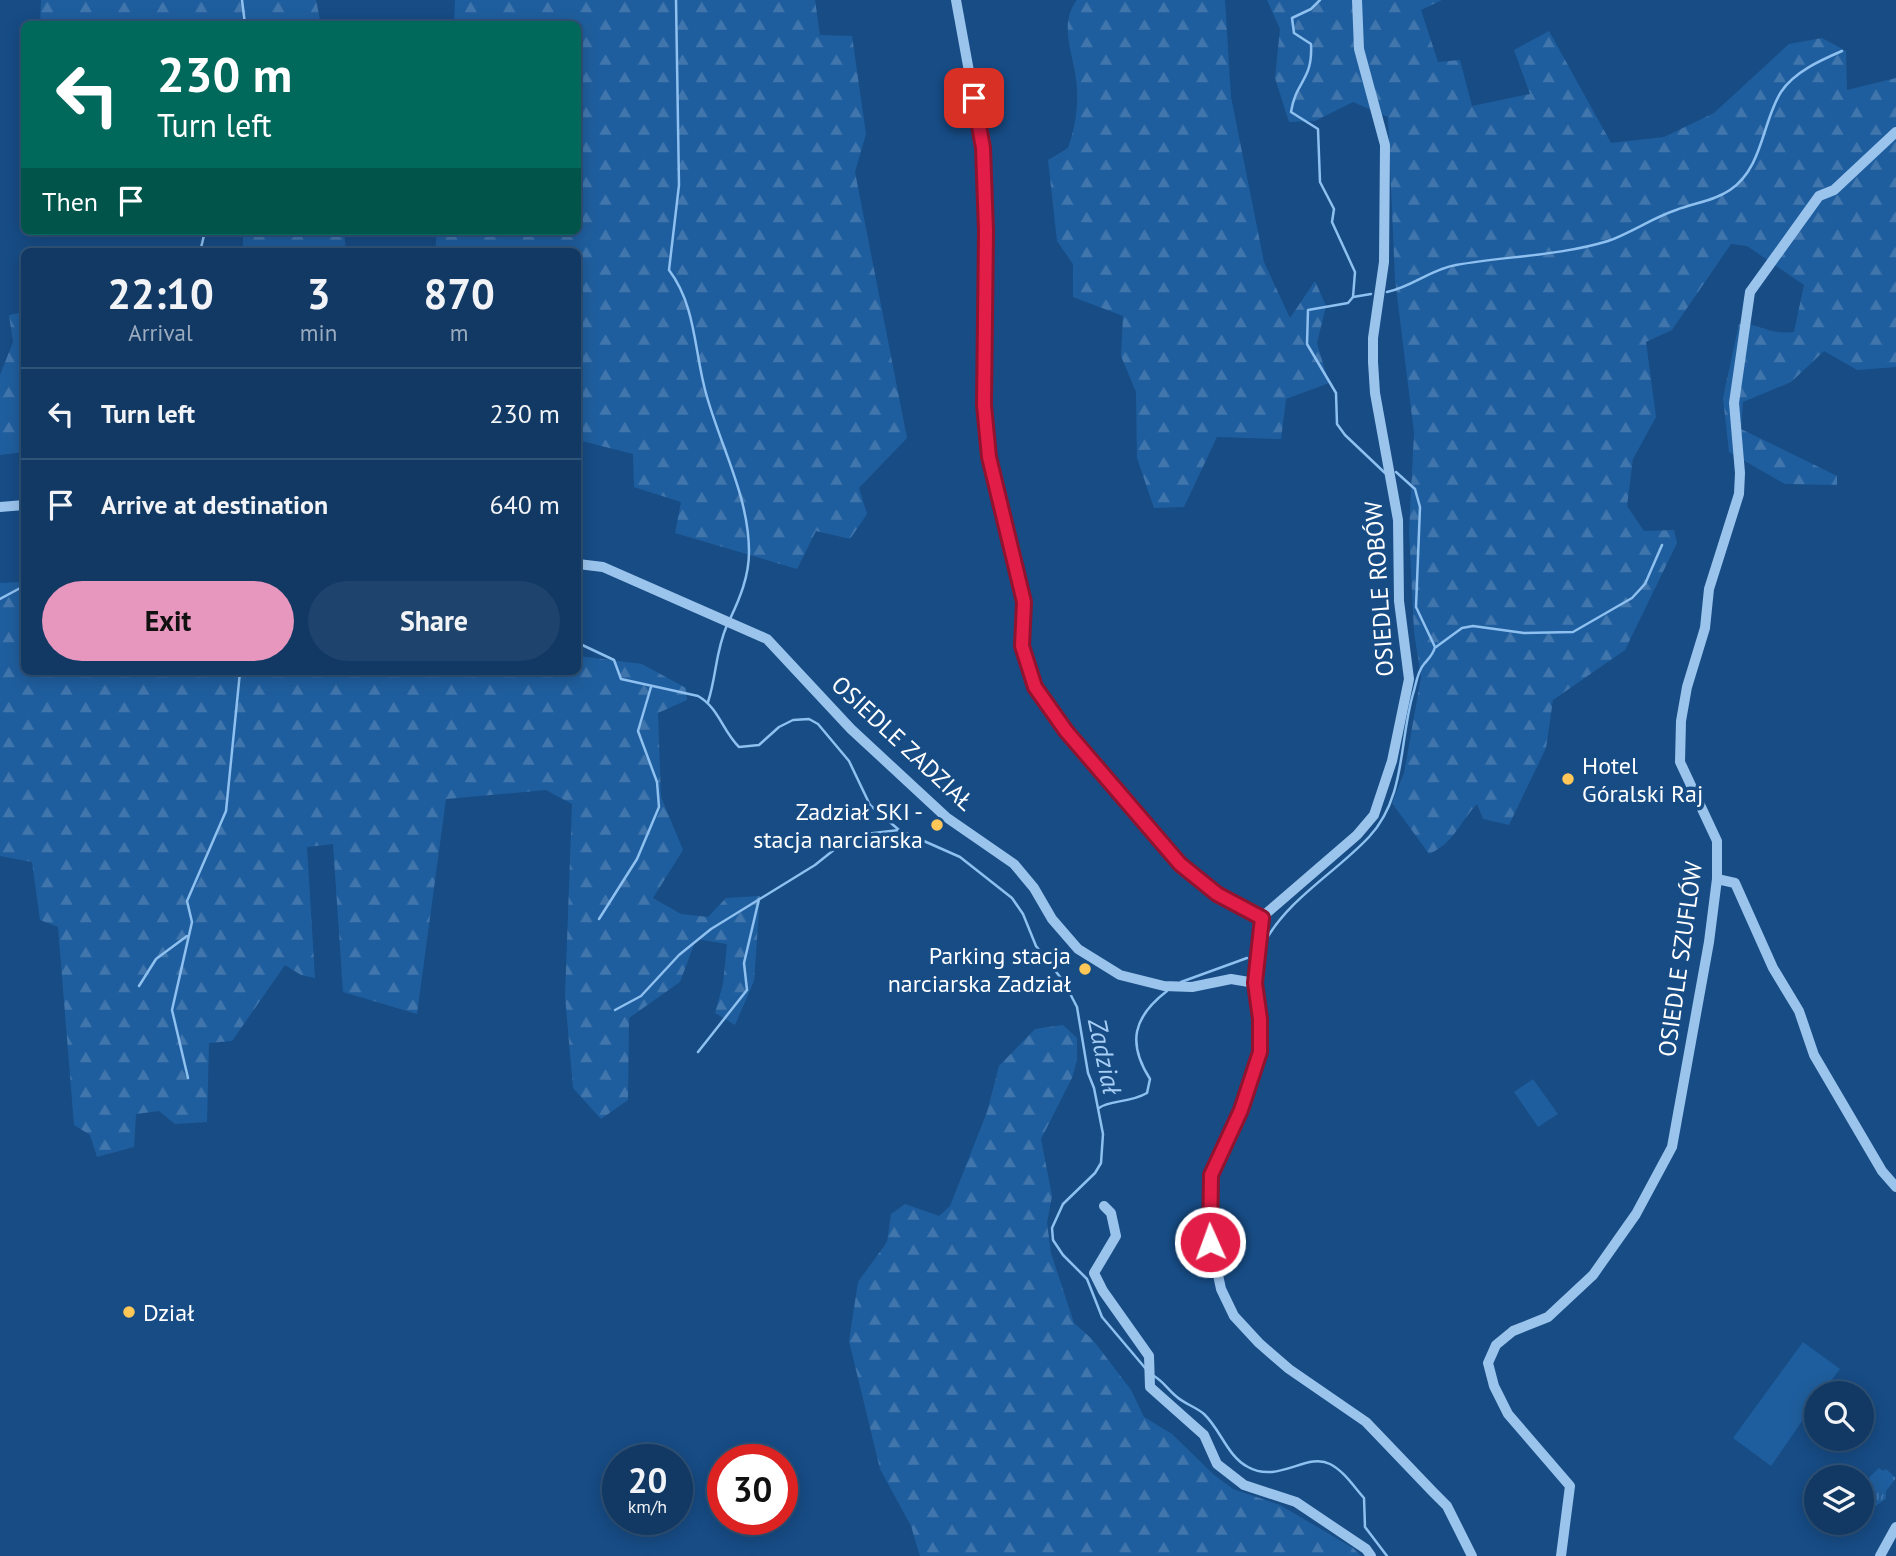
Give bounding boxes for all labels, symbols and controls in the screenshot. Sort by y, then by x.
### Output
text: 230 m [157,42,292,106]
icon: left [42,49,133,140]
pin [944,68,1004,128]
icon: arrive [955,79,993,117]
text: Turn left [157,104,272,146]
icon: arrive [112,182,150,220]
text: Then [42,185,98,218]
text: 22:10 [107,266,214,321]
text: 3 [307,266,330,321]
text: 870 [423,266,495,321]
text: Arrival [128,318,193,347]
text: min [300,318,337,347]
text: m [450,318,468,347]
icon: left [42,395,80,433]
text: Turn left [101,397,195,430]
text: 230 m [489,397,560,430]
icon: arrive [42,486,80,524]
text: Arrive at destination [101,488,328,521]
text: 640 m [489,488,560,521]
street label: OSIEDLE ROBÓW [1357,500,1401,678]
button: Exit [42,581,294,661]
button: Share [308,581,560,661]
street label: OSIEDLE ZADZIAŁ [825,669,981,817]
place label: Hotel Góralski Raj [1582,750,1703,809]
marker: Hotel Góralski Raj [1560,771,1576,787]
place label: Zadział SKI - stacja narciarska [753,796,923,855]
marker: Zadział SKI - stacja narciarska [929,817,945,833]
street label: OSIEDLE SZUFLÓW [1651,859,1709,1059]
place label: Parking stacja narciarska Zadział [888,940,1071,999]
marker: Parking stacja narciarska Zadział [1077,961,1093,977]
water label: Zadział [1081,1014,1129,1099]
position arrow [1173,1205,1247,1279]
place label: Dział [143,1297,194,1328]
marker: Dział [121,1304,137,1320]
map controls [1804,1381,1874,1535]
button: search [1804,1381,1874,1451]
speed limit sign: 30 [707,1444,798,1535]
text: 20 [628,1457,667,1503]
button: layers [1804,1465,1874,1535]
text: km/h [628,1495,667,1518]

